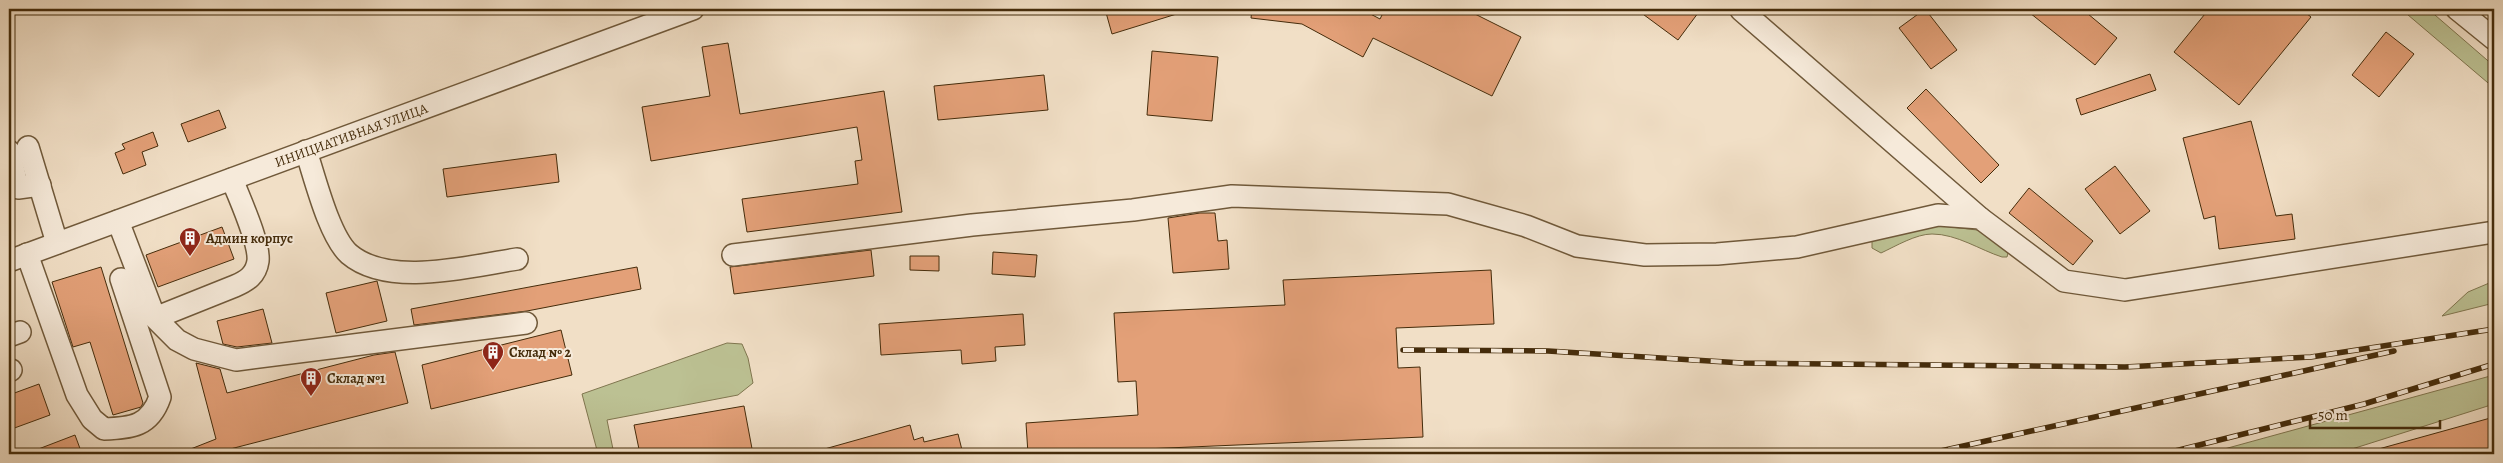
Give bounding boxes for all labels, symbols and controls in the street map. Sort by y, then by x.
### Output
street label: ИНИЦИАТИВНАЯ УЛИЦА [272,99,431,172]
building icon: Админ корпус [178,226,202,257]
place label: Админ корпус [205,229,293,248]
building icon: Склад № 2 [481,340,505,371]
place label: Склад № 2 [509,343,572,362]
building icon: Склад №1 [299,366,323,397]
place label: Склад №1 [327,369,385,388]
scale bar [2310,398,2440,430]
text: 50 m [2318,405,2348,425]

